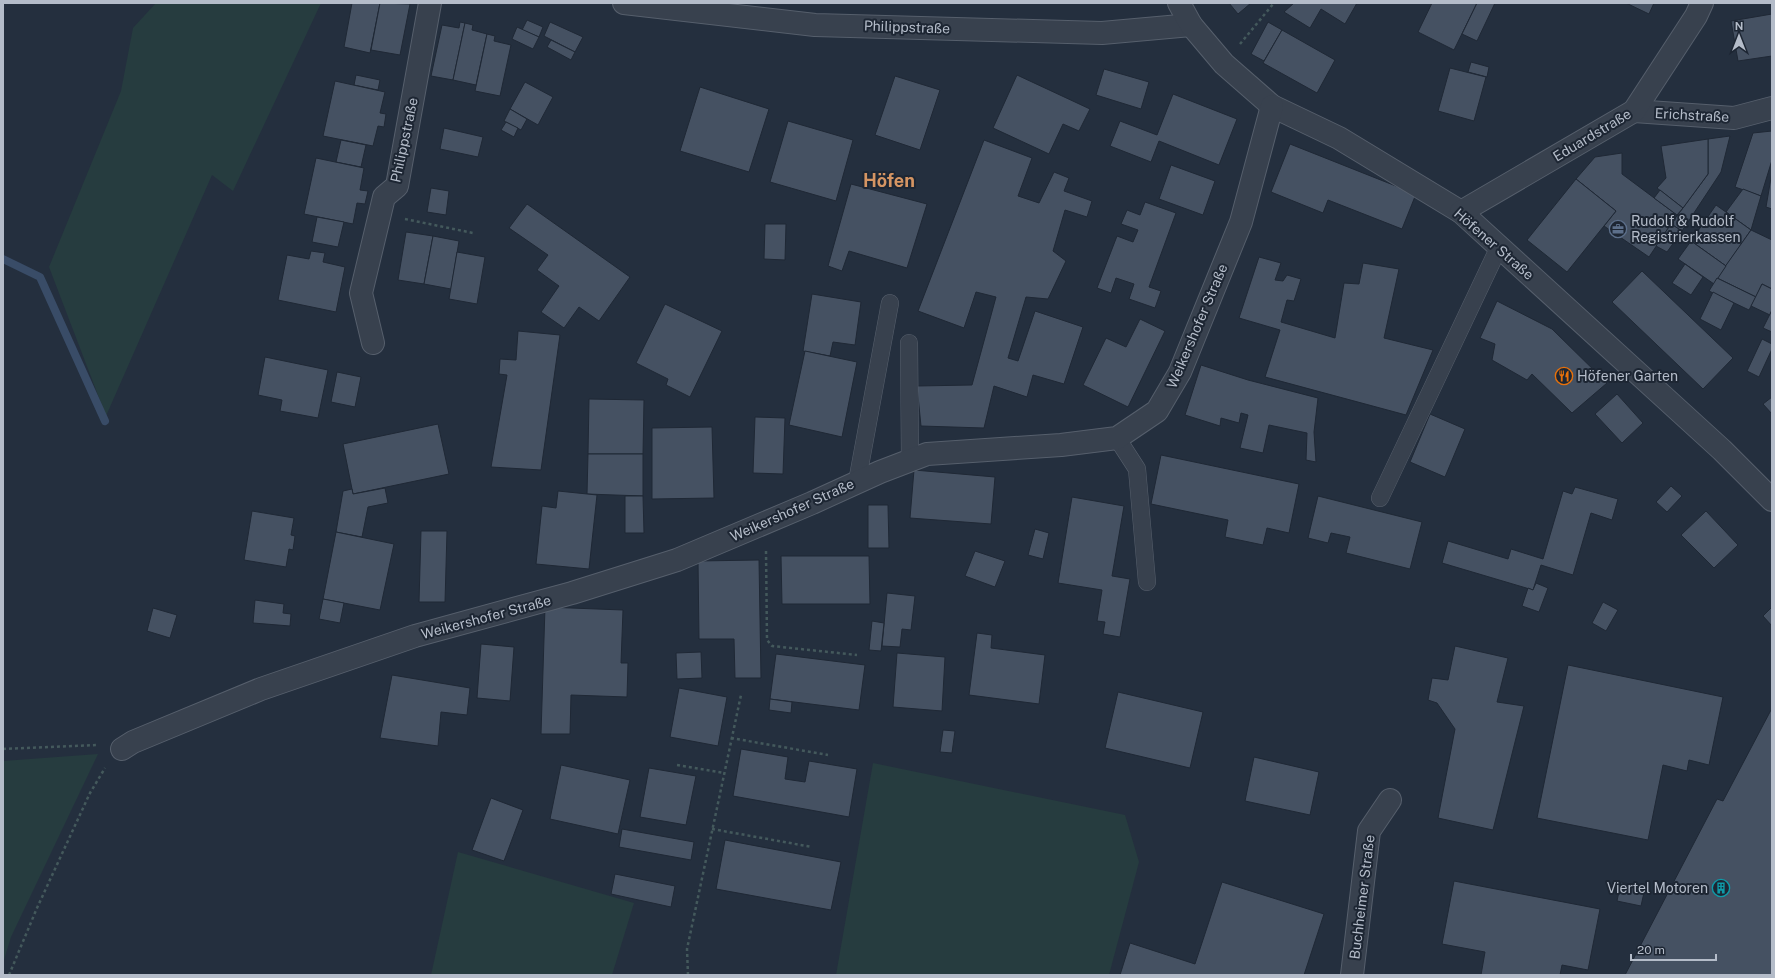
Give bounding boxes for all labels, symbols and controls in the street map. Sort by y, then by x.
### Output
north arrow [1719,16,1759,56]
street label: Philippstraße [864,17,951,37]
text: N [1735,20,1743,32]
street label: Philippstraße [387,96,421,184]
street label: Eduardstraße [1550,105,1634,165]
street label: Erichstraße [1654,105,1730,125]
district label: Höfen [863,170,915,191]
street label: Höfener Straße [1451,205,1537,283]
place label: Rudolf & Rudolf Registrierkassen [1631,213,1741,245]
office icon: Rudolf & Rudolf Registrierkassen [1608,219,1628,239]
street label: Weikershofer Straße [1163,261,1231,391]
restaurant icon: Höfener Garten [1554,366,1574,386]
place label: Höfener Garten [1577,368,1678,384]
street label: Weikershofer Straße [728,475,856,545]
street label: Weikershofer Straße [419,592,553,642]
street label: Buchheimer Straße [1346,834,1378,960]
building icon: Viertel Motoren [1711,878,1731,898]
place label: Viertel Motoren [1607,880,1708,896]
scale bar [1631,936,1716,962]
text: 20 m [1637,943,1665,957]

